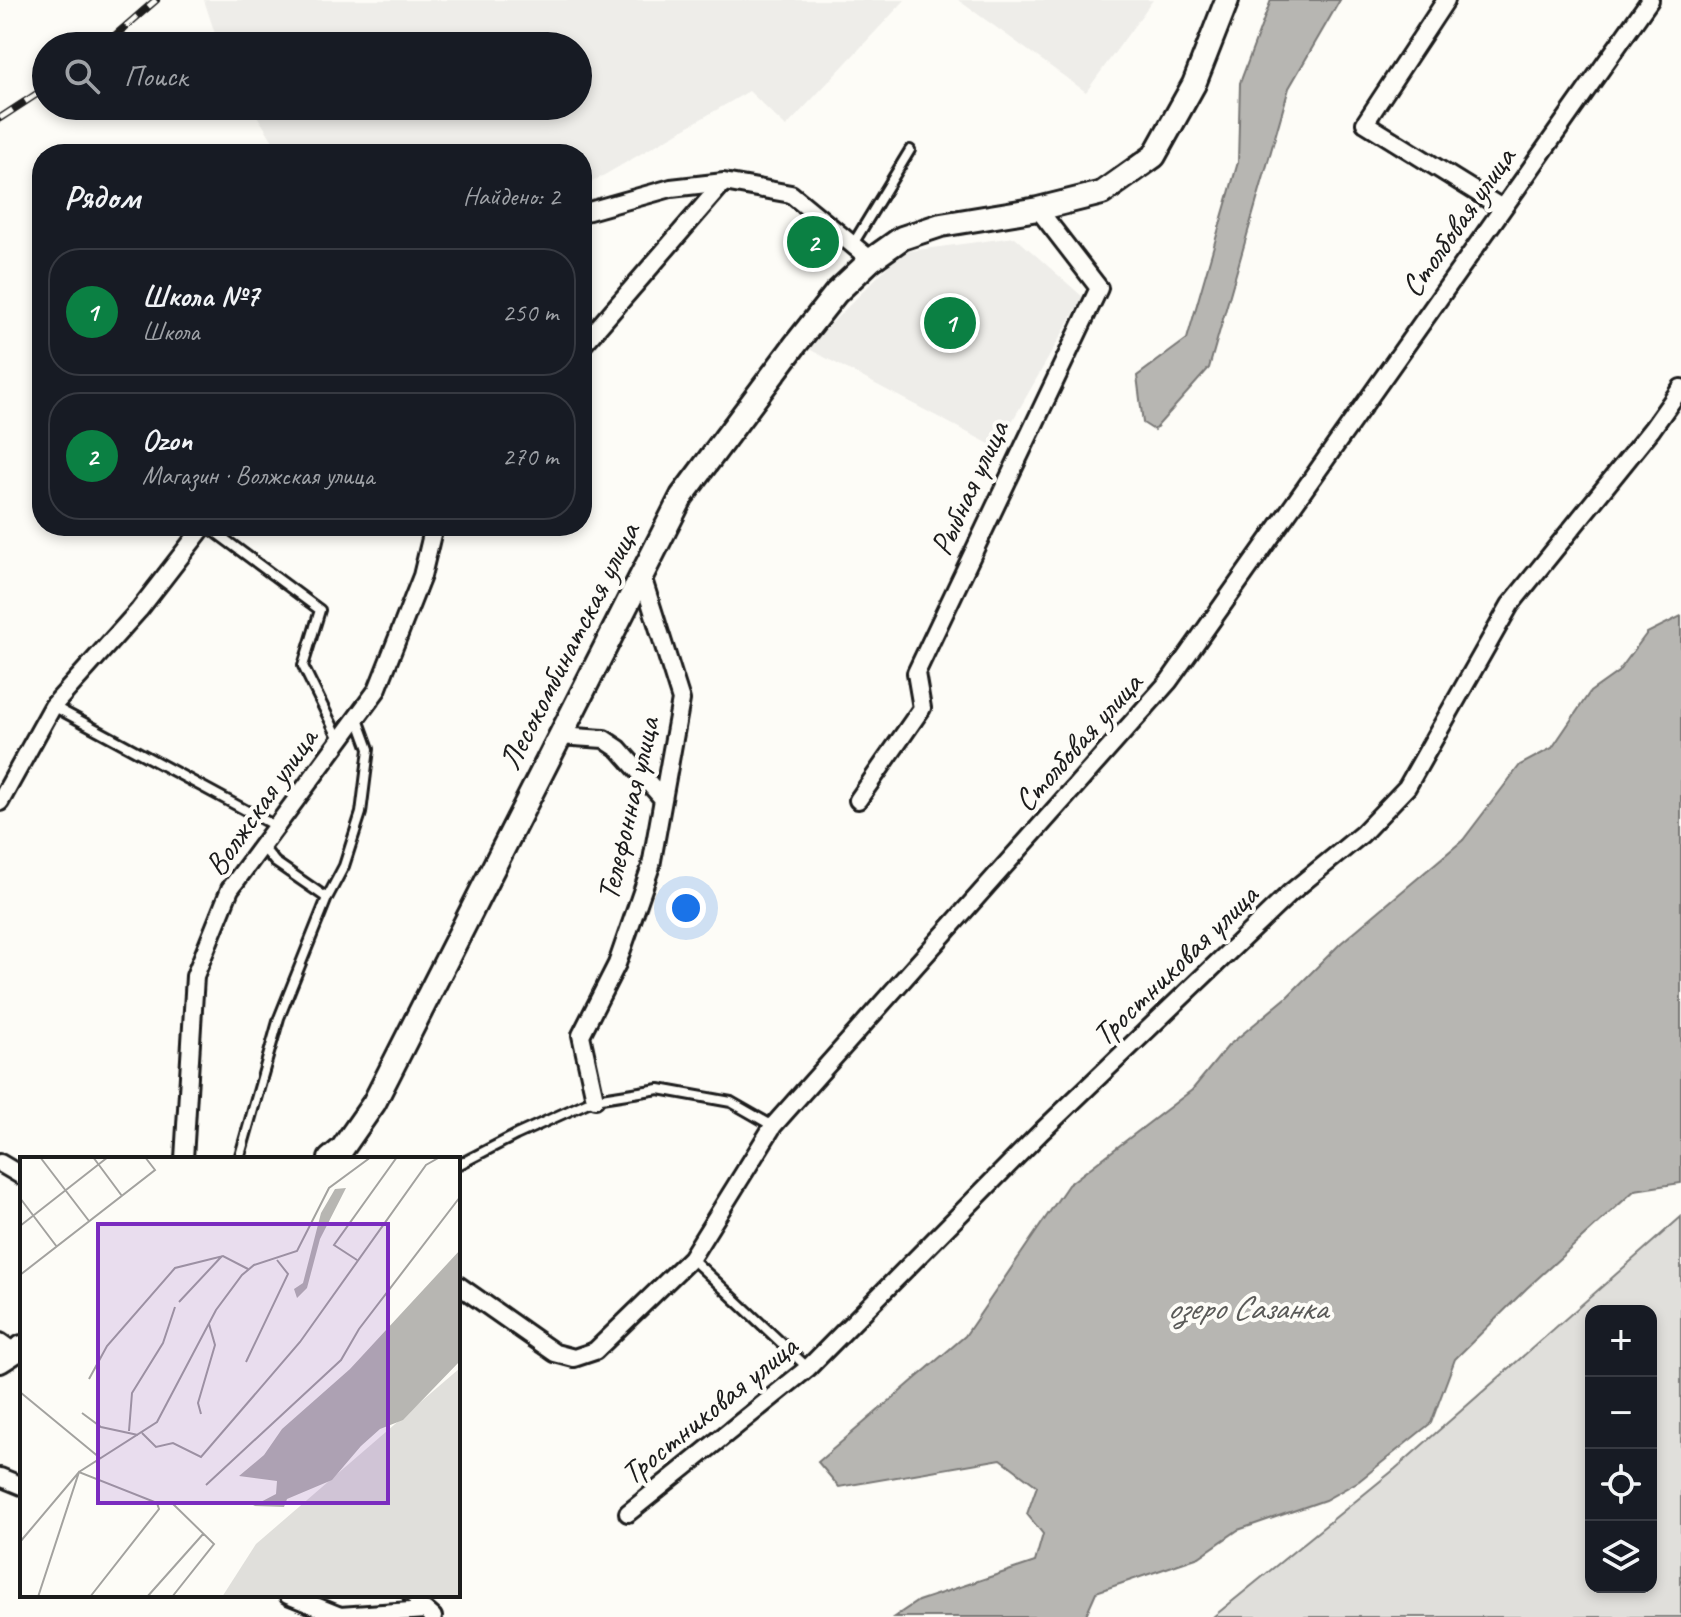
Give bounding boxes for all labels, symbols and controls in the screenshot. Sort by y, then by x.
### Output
search box [32,32,592,120]
icon: search [60,54,104,98]
text: Поиск [124,57,187,95]
street label: Столбовая улица [1391,137,1526,305]
text: Рядом [64,175,140,218]
text: Найдено: 2 [463,180,560,213]
pin: 2 [787,212,839,272]
text: Школа №7 [142,277,259,315]
pin: 1 [924,293,976,353]
text: 1 [86,296,98,329]
text: 250 m [502,296,558,329]
text: Школа [142,315,199,348]
street label: Рыбная улица [920,412,1019,562]
text: Ozon [142,421,192,459]
text: 2 [86,440,98,473]
text: 270 m [502,440,558,473]
text: Магазин · Волжская улица [142,459,374,492]
street label: Лесокомбинатская улица [489,514,650,777]
street label: Столбовая улица [1005,662,1153,820]
street label: Телефонная улица [587,711,669,905]
street label: Волжская улица [195,718,328,884]
street label: Тростниковая улица [1083,874,1268,1055]
your location [666,888,706,928]
inset map [20,1157,460,1597]
water label: озеро Сазанка [1167,1286,1331,1330]
map controls [1585,1305,1657,1593]
button: + [1585,1305,1657,1377]
street label: Тростниковая улица [612,1325,807,1494]
button: − [1585,1377,1657,1449]
button: locate [1585,1449,1657,1521]
button: layers [1585,1521,1657,1593]

